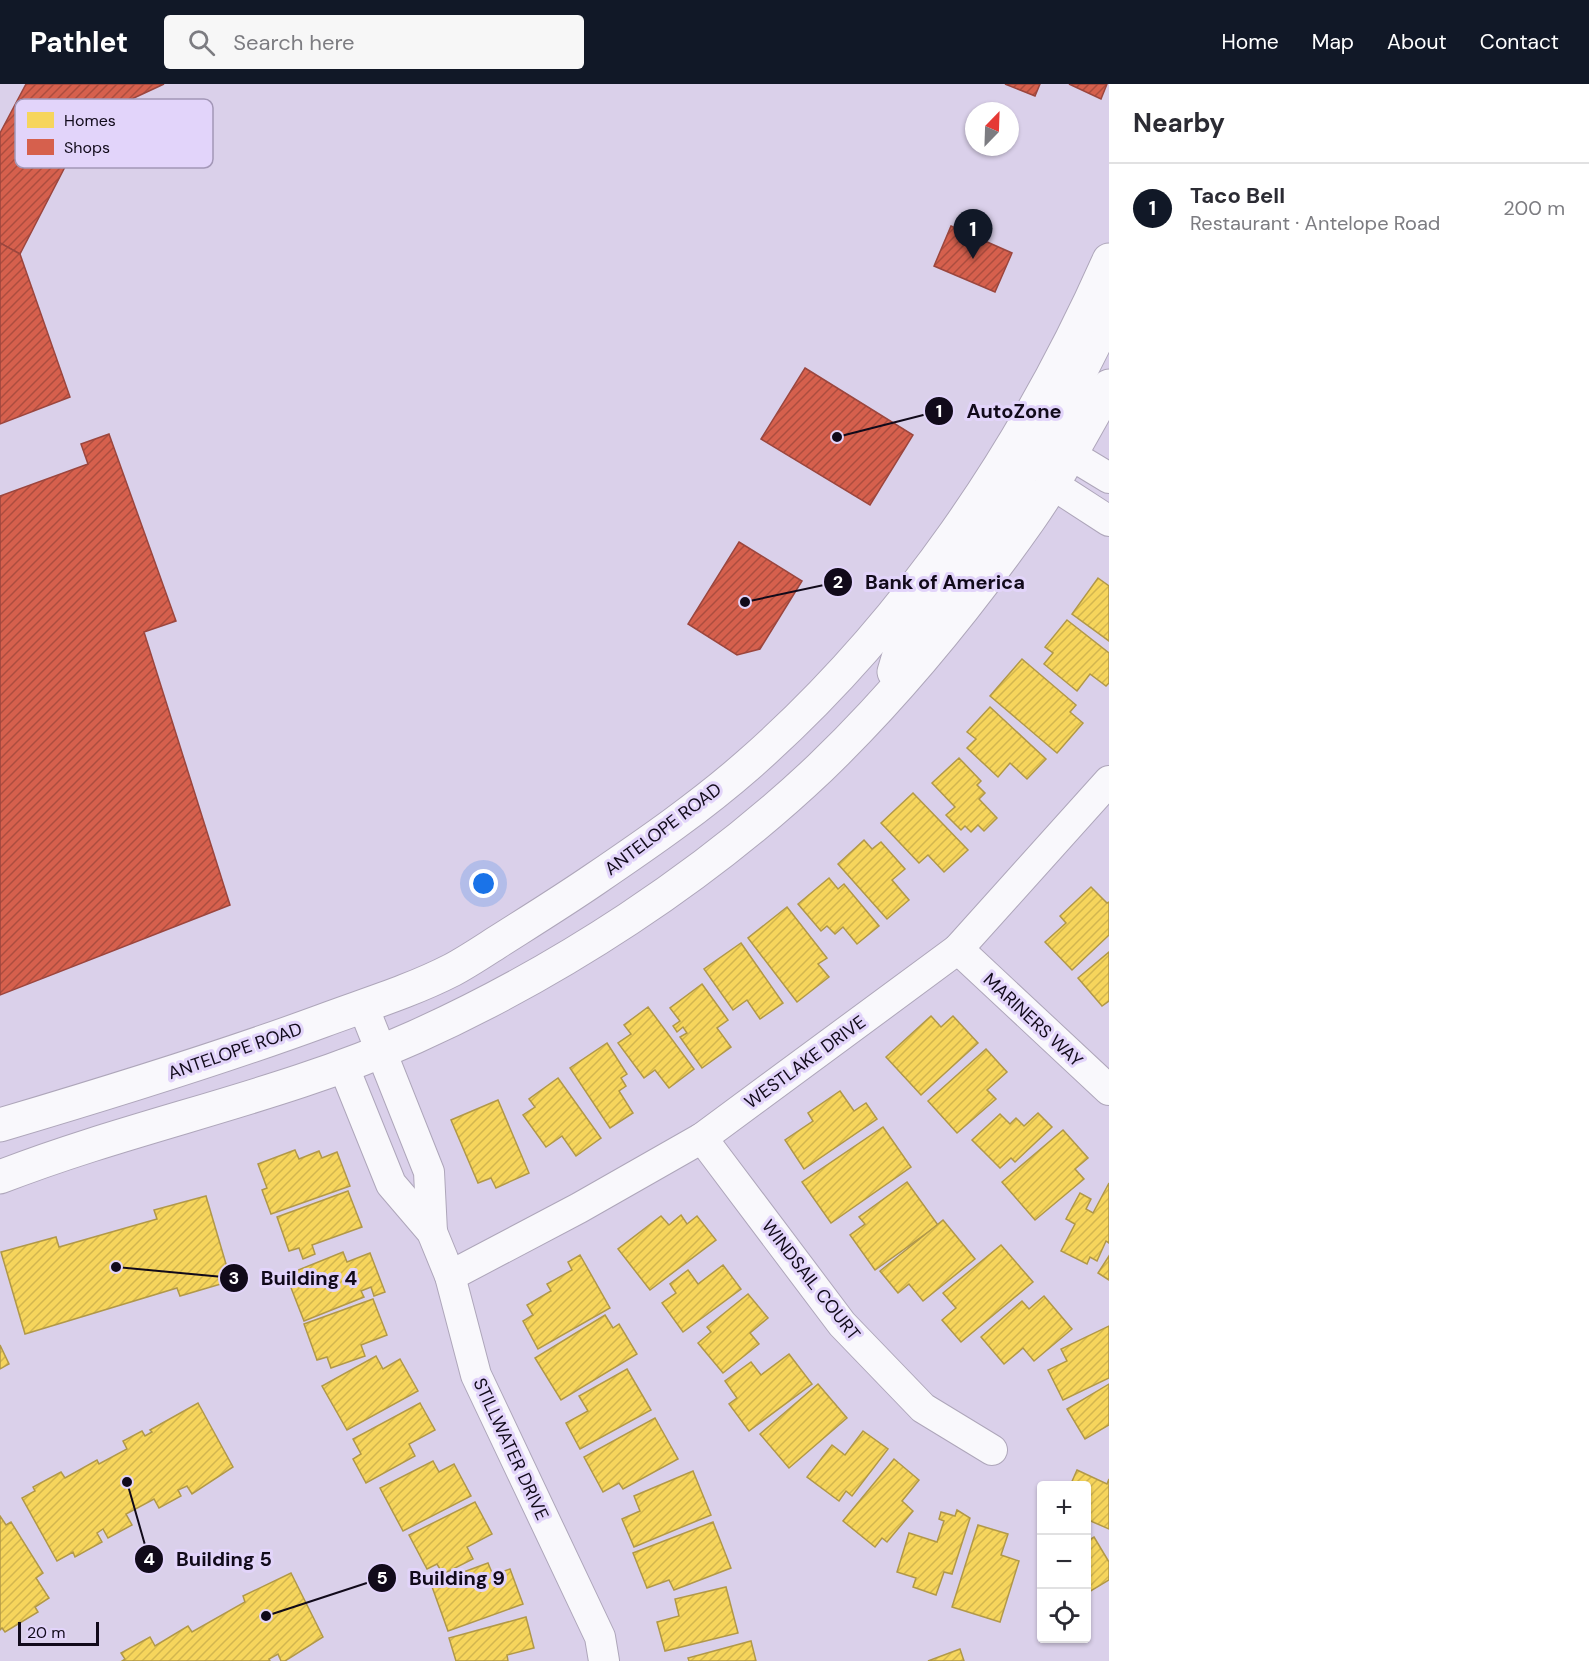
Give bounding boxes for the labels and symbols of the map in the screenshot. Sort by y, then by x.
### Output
legend [15,99,213,168]
north arrow [965,102,1019,156]
text: Homes [64,110,116,131]
text: Shops [64,137,110,158]
pin: 1 [954,210,992,259]
callout: AutoZone [924,392,1073,430]
text: AutoZone [966,398,1062,424]
text: 1 [936,399,942,423]
callout: Bank of America [823,563,1037,601]
text: Bank of America [865,569,1025,595]
text: 2 [833,570,843,594]
street label: ANTELOPE ROAD [600,777,726,881]
your location [469,869,498,898]
street label: MARINERS WAY [978,968,1088,1073]
street label: WESTLAKE DRIVE [740,1010,870,1114]
street label: ANTELOPE ROAD [165,1017,305,1085]
street label: WINDSAIL COURT [756,1215,866,1345]
callout: Building 4 [219,1259,369,1297]
text: Building 4 [261,1265,357,1291]
text: 3 [229,1266,239,1290]
street label: STILLWATER DRIVE [468,1374,554,1524]
callout: Building 5 [134,1540,284,1578]
text: Building 5 [176,1546,272,1572]
text: 4 [143,1547,155,1571]
callout: Building 9 [367,1559,517,1597]
text: Building 9 [409,1565,505,1591]
text: 5 [376,1566,388,1590]
scale bar [18,1619,99,1646]

